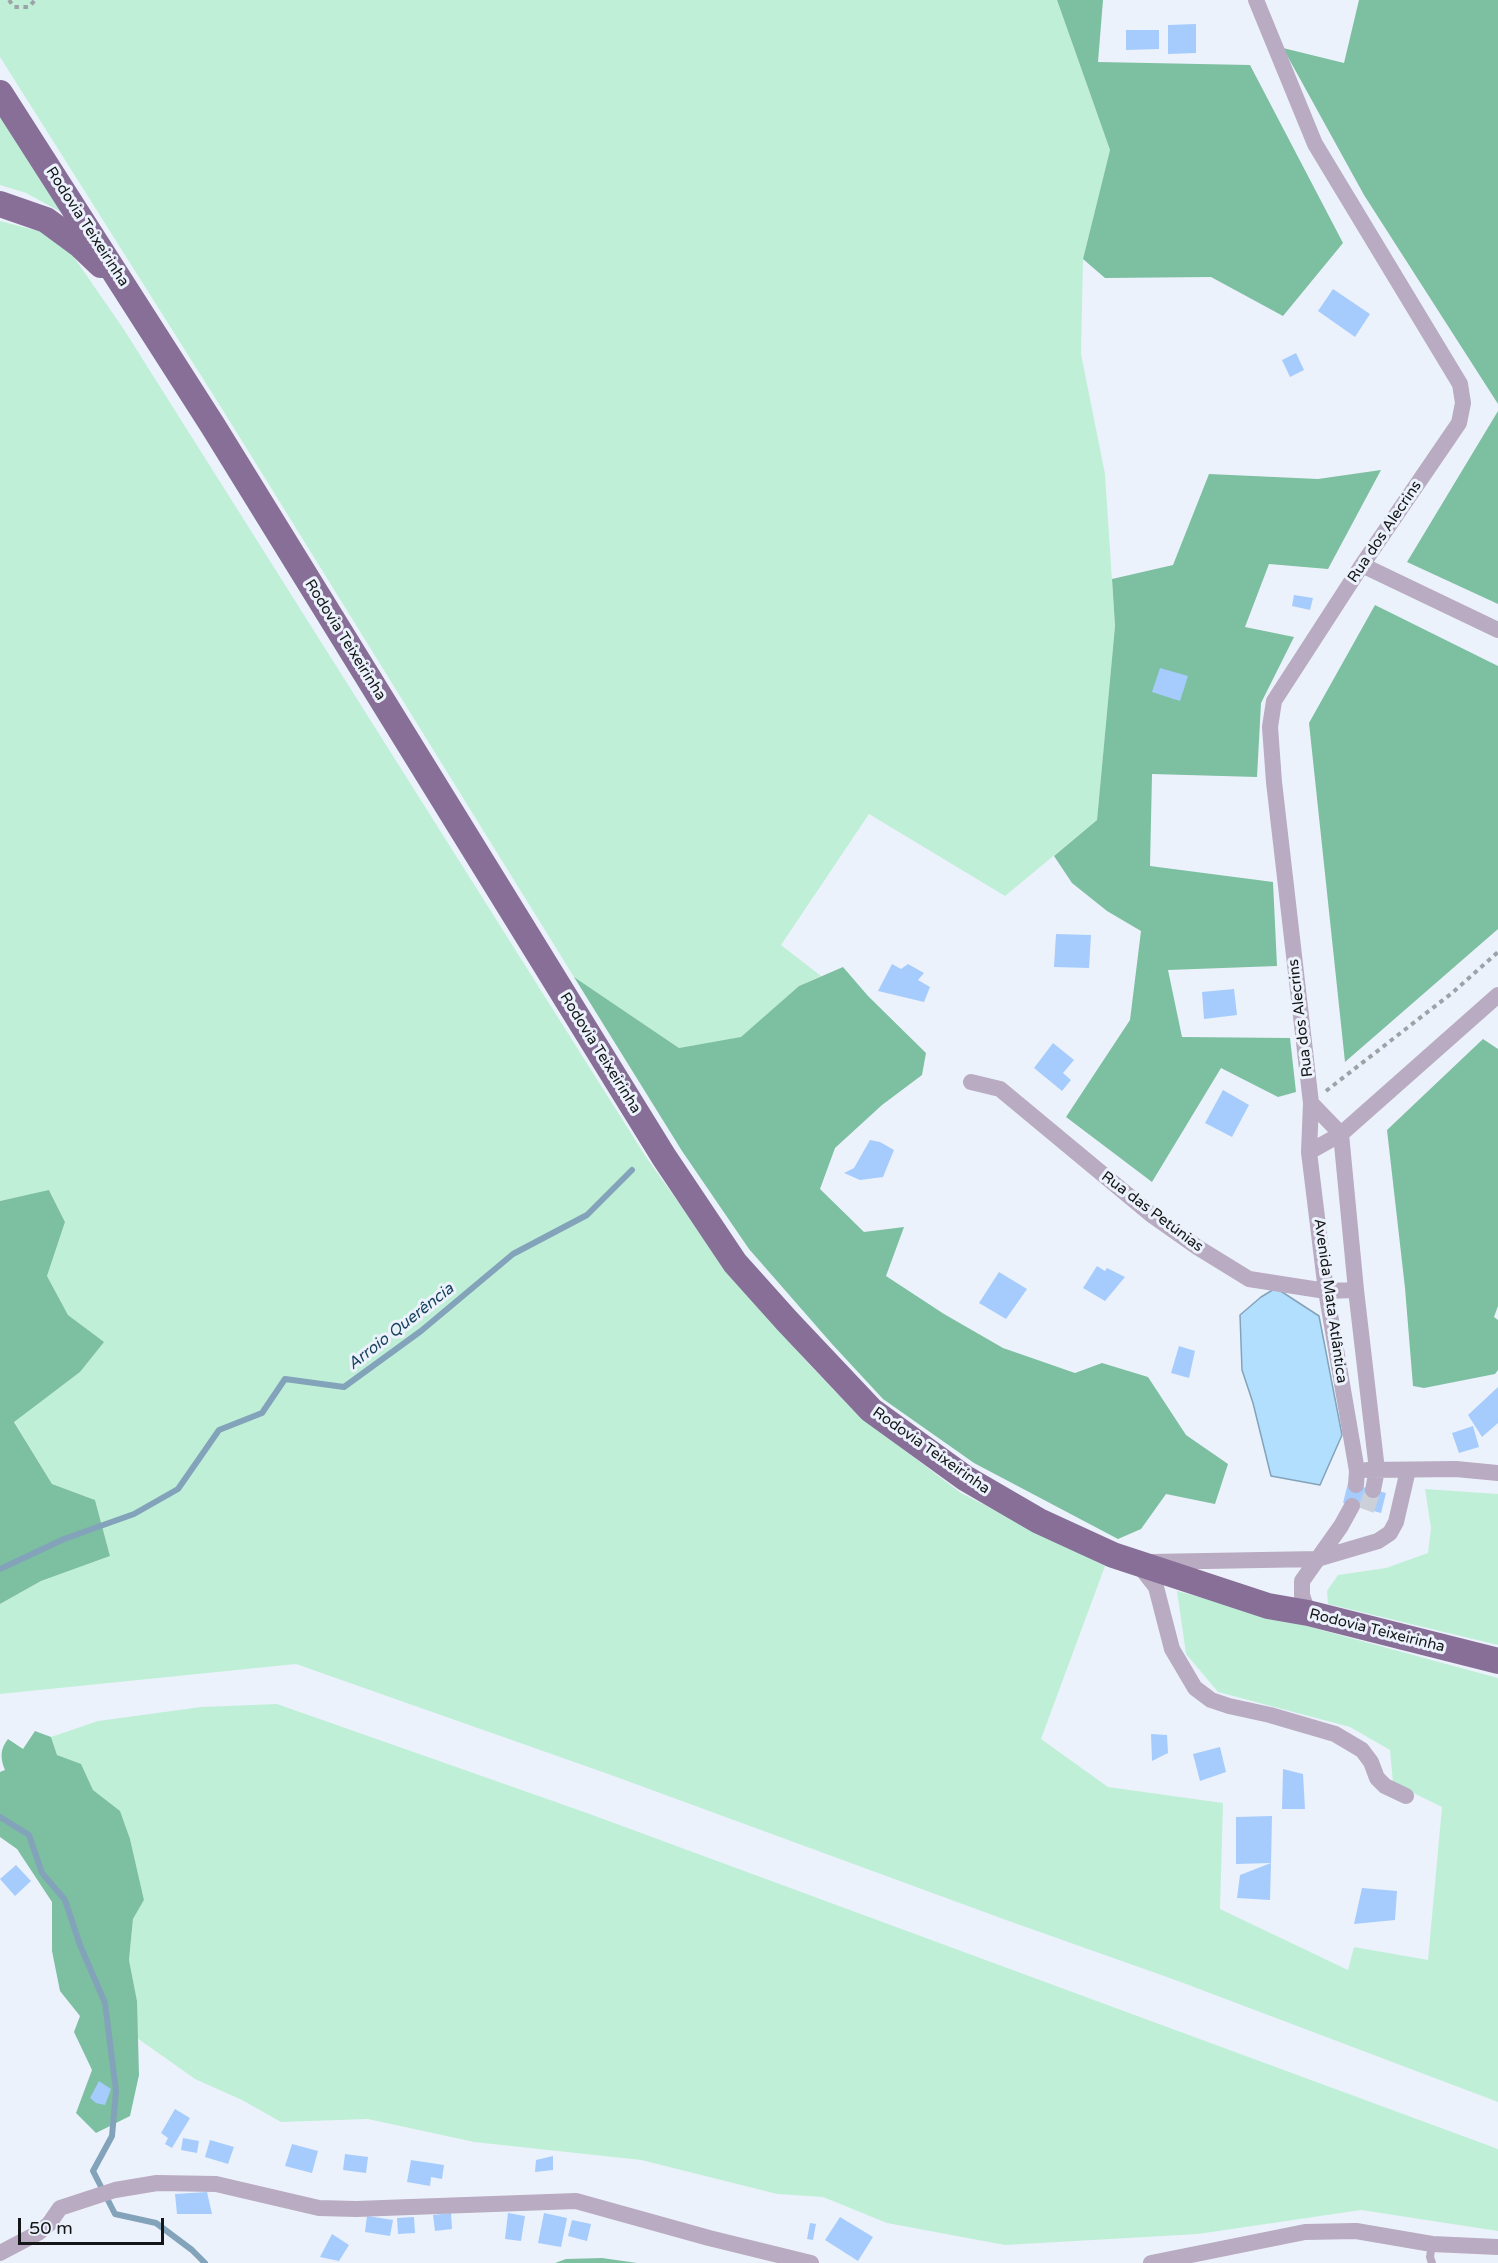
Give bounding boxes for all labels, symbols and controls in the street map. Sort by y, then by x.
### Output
street label: Rodovia Teixeirinha [42,164,132,290]
street label: Rua dos Alecrins [1344,478,1426,586]
street label: Rodovia Teixeirinha [301,576,389,704]
street label: Rua dos Alecrins [1285,958,1317,1078]
street label: Rodovia Teixeirinha [556,989,644,1117]
street label: Rua das Petúnias [1098,1168,1206,1256]
street label: Avenida Mata Atlântica [1310,1218,1350,1384]
water label: Arroio Querência [344,1280,458,1374]
street label: Rodovia Teixeirinha [869,1404,993,1498]
street label: Rodovia Teixeirinha [1307,1605,1447,1657]
scale bar [21,2206,166,2244]
text: 50 m [29,2217,73,2239]

